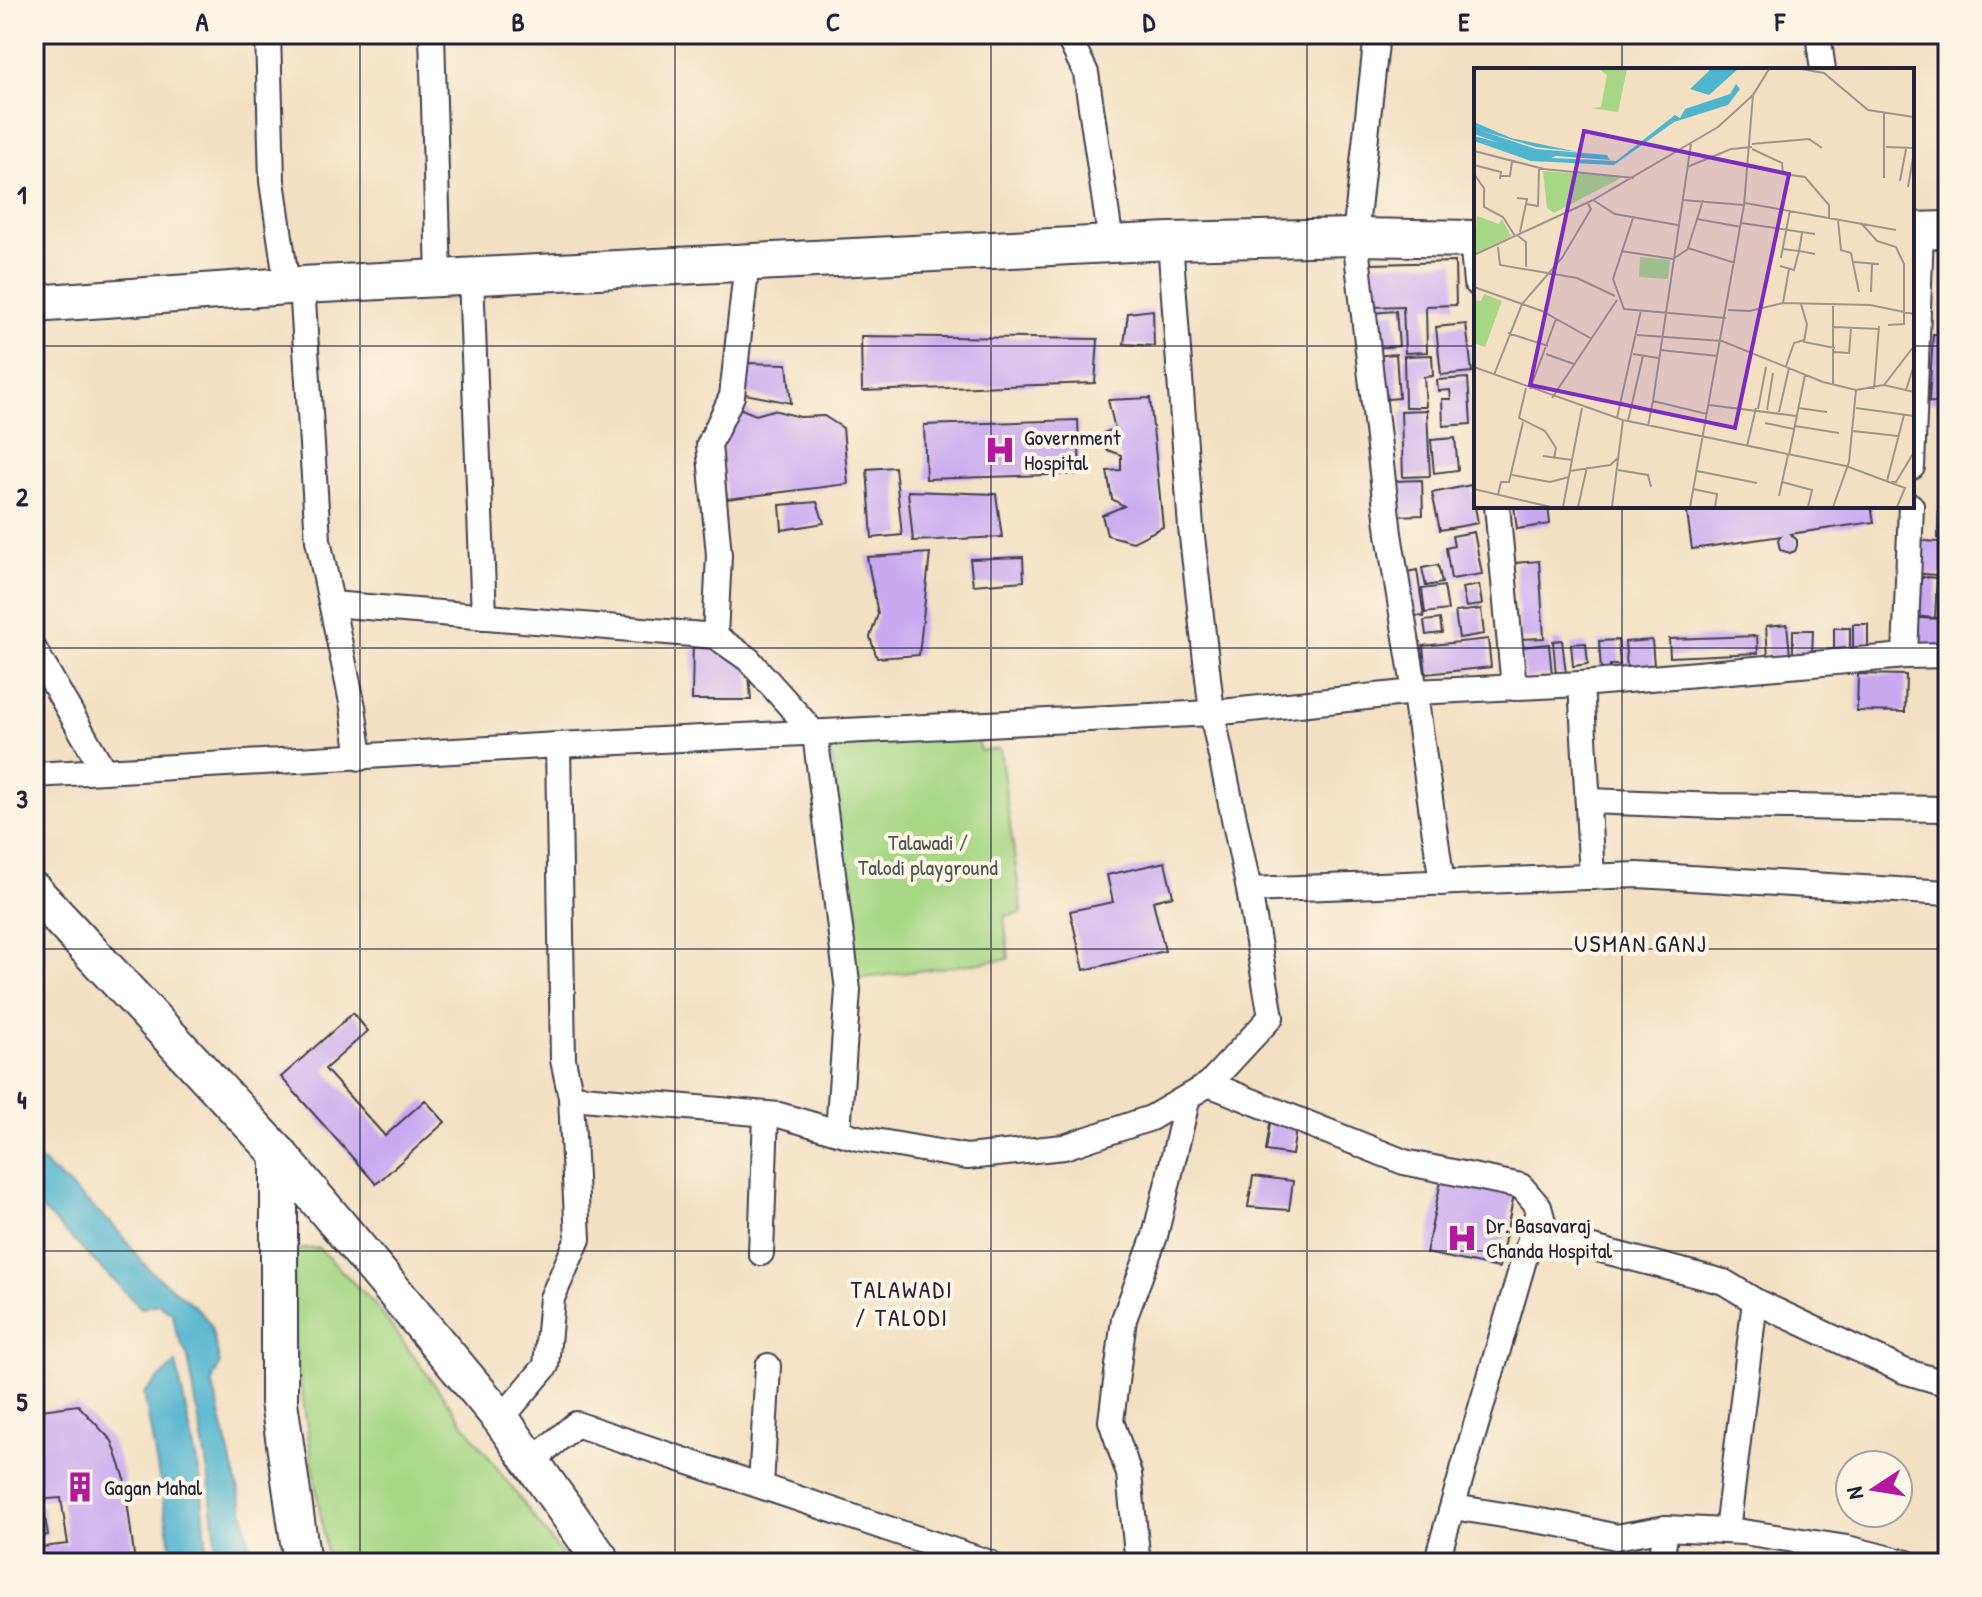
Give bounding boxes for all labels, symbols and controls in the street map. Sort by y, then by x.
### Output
text: A [196,4,209,39]
text: B [511,4,525,39]
text: C [826,4,840,39]
text: D [1143,4,1156,39]
text: E [1458,4,1470,39]
text: F [1774,4,1786,39]
inset map [1474,68,1914,508]
text: 1 [17,177,27,212]
place label: Government Hospital [1024,422,1121,477]
hospital icon: Government Hospital [983,433,1017,467]
text: 2 [16,479,29,514]
text: 3 [16,781,28,816]
park label: Talawadi / Talodi playground [858,827,998,882]
district label: USMAN GANJ [1574,927,1708,959]
text: 4 [17,1082,27,1117]
place label: Dr. Basavaraj Chanda Hospital [1486,1210,1612,1265]
hospital icon: Dr. Basavaraj Chanda Hospital [1445,1221,1479,1255]
district label: TALAWADI / TALODI [850,1273,954,1333]
text: 5 [17,1384,28,1419]
north arrow [1834,1449,1914,1529]
building icon: Gagan Mahal [63,1470,97,1504]
place label: Gagan Mahal [104,1472,202,1502]
text: N [1838,1484,1870,1502]

